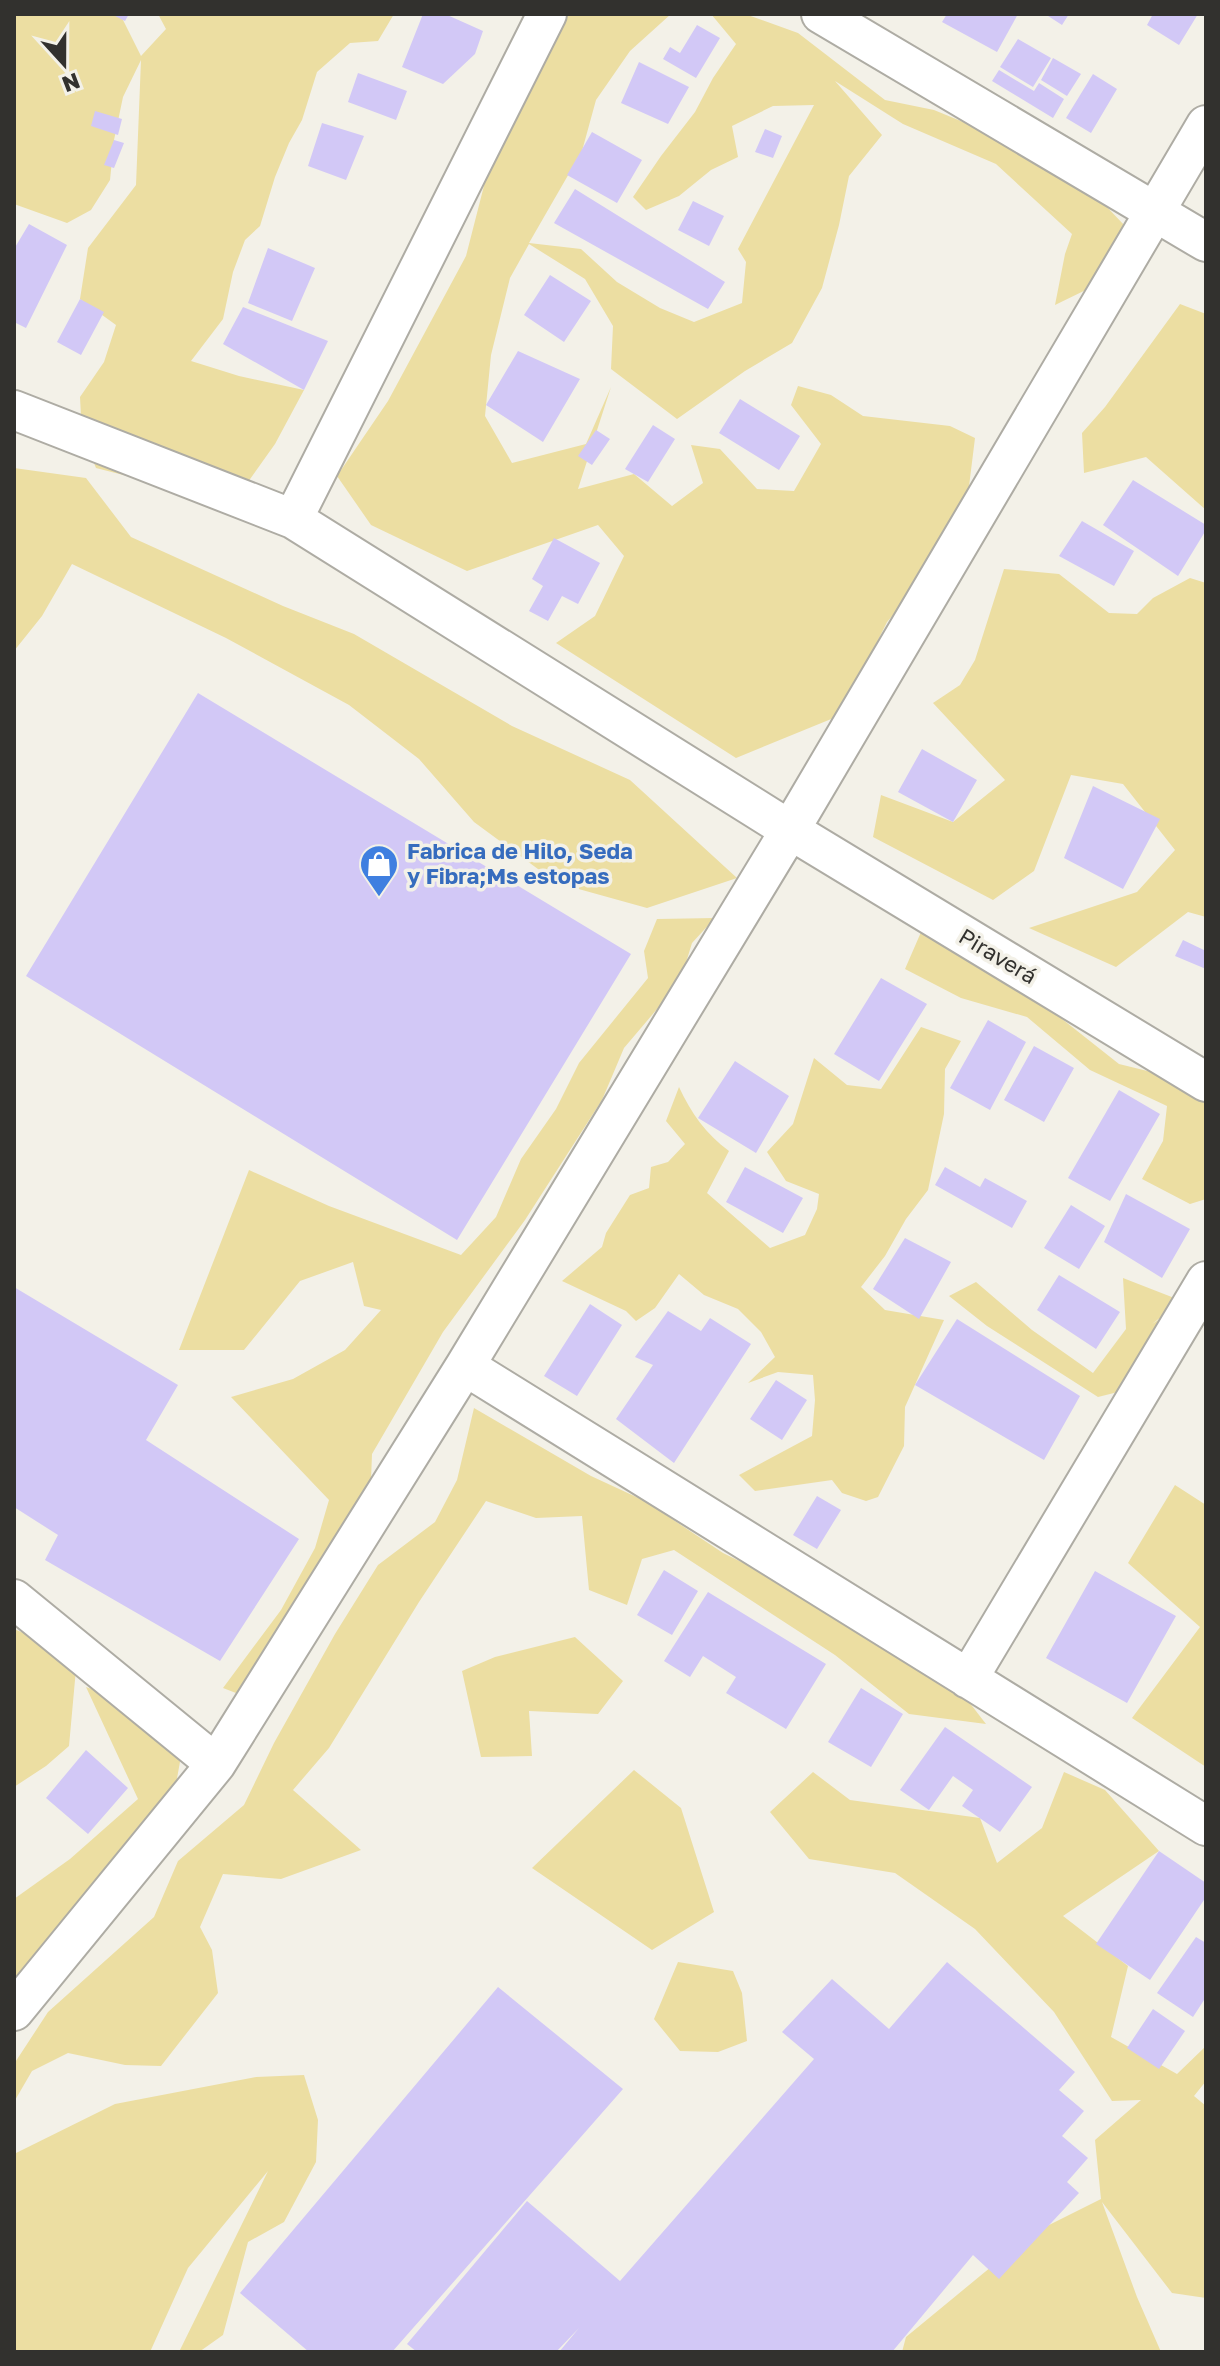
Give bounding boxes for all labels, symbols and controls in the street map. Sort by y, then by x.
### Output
north arrow [24,24,104,104]
text: N [59,68,84,99]
place label: Fabrica de Hilo, Seda y Fibra;Ms estopas [407,837,633,889]
shop icon: Fabrica de Hilo, Seda y Fibra;Ms estopas [358,843,400,898]
street label: Piraverá [954,922,1042,989]

